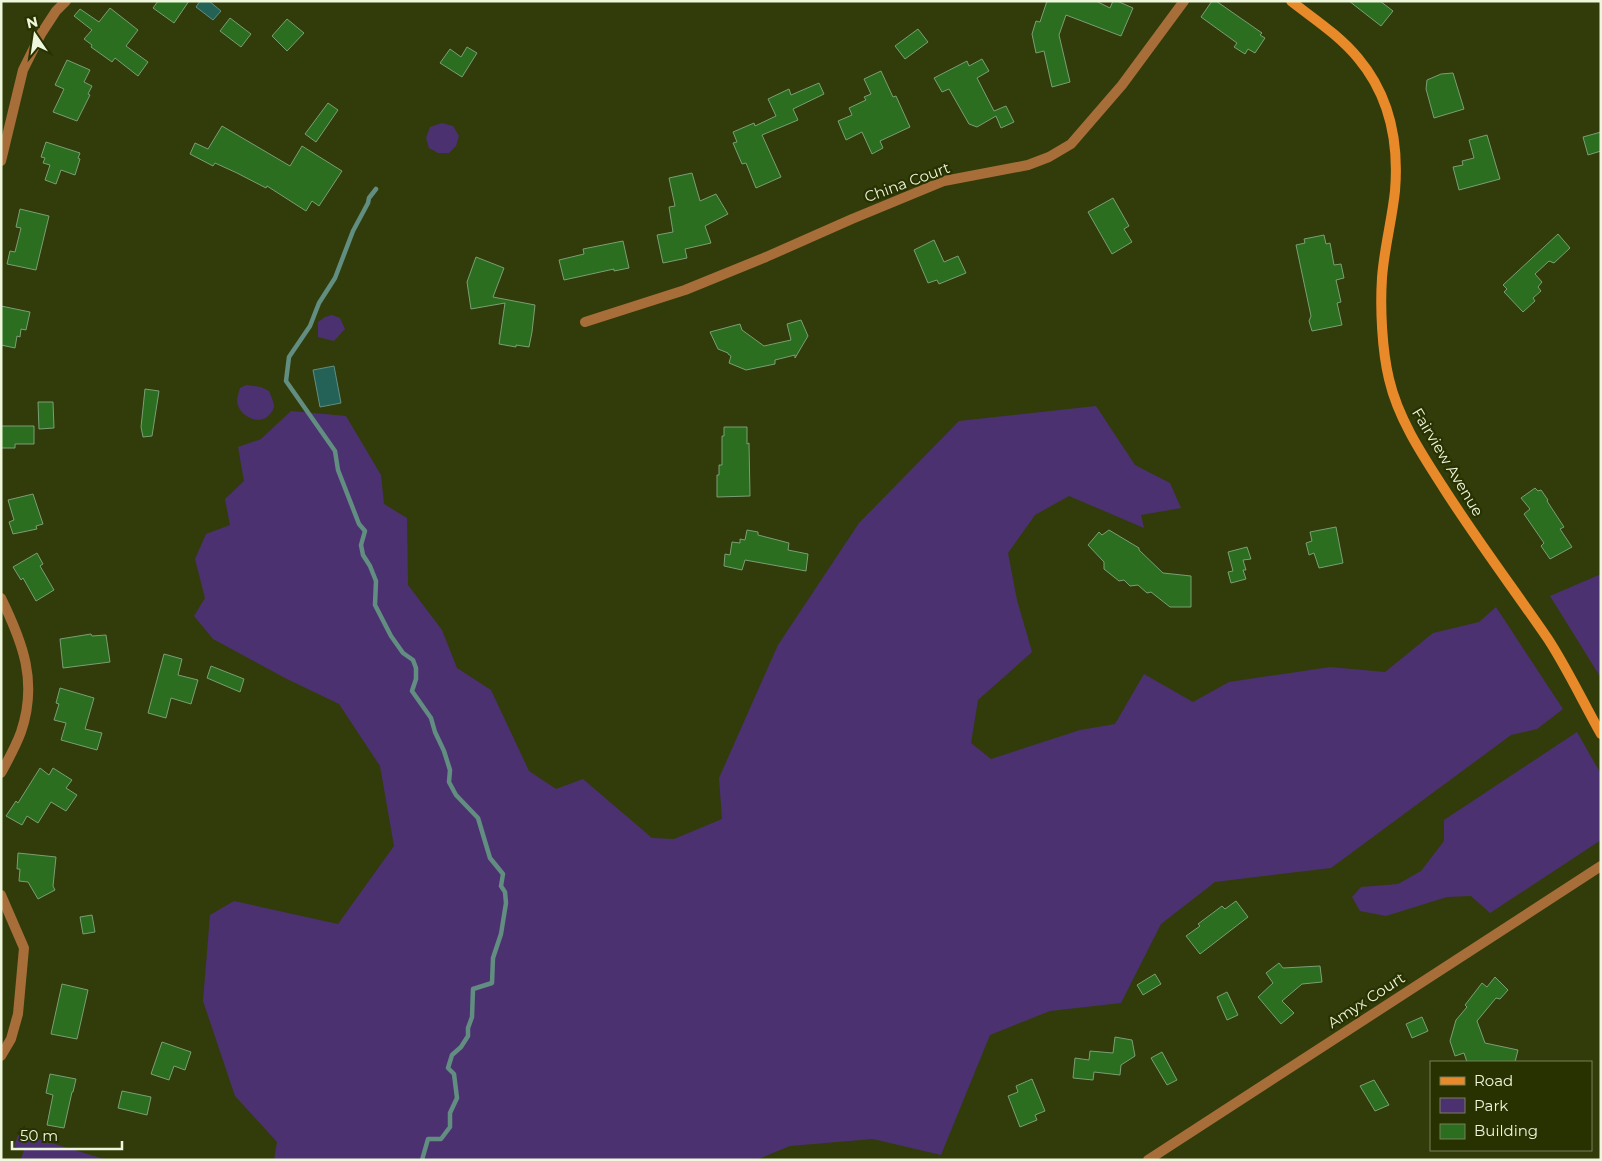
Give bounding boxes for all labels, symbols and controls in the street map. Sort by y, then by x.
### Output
north arrow [10,10,60,60]
text: N [25,12,40,32]
street label: China Court [862,158,952,206]
street label: Fairview Avenue [1408,404,1488,520]
street label: Amyx Court [1324,968,1408,1032]
legend [1430,1061,1592,1151]
text: Road [1474,1071,1513,1090]
text: Park [1474,1096,1508,1115]
scale bar [12,1118,122,1150]
text: Building [1474,1121,1538,1140]
text: 50 m [20,1126,58,1145]

